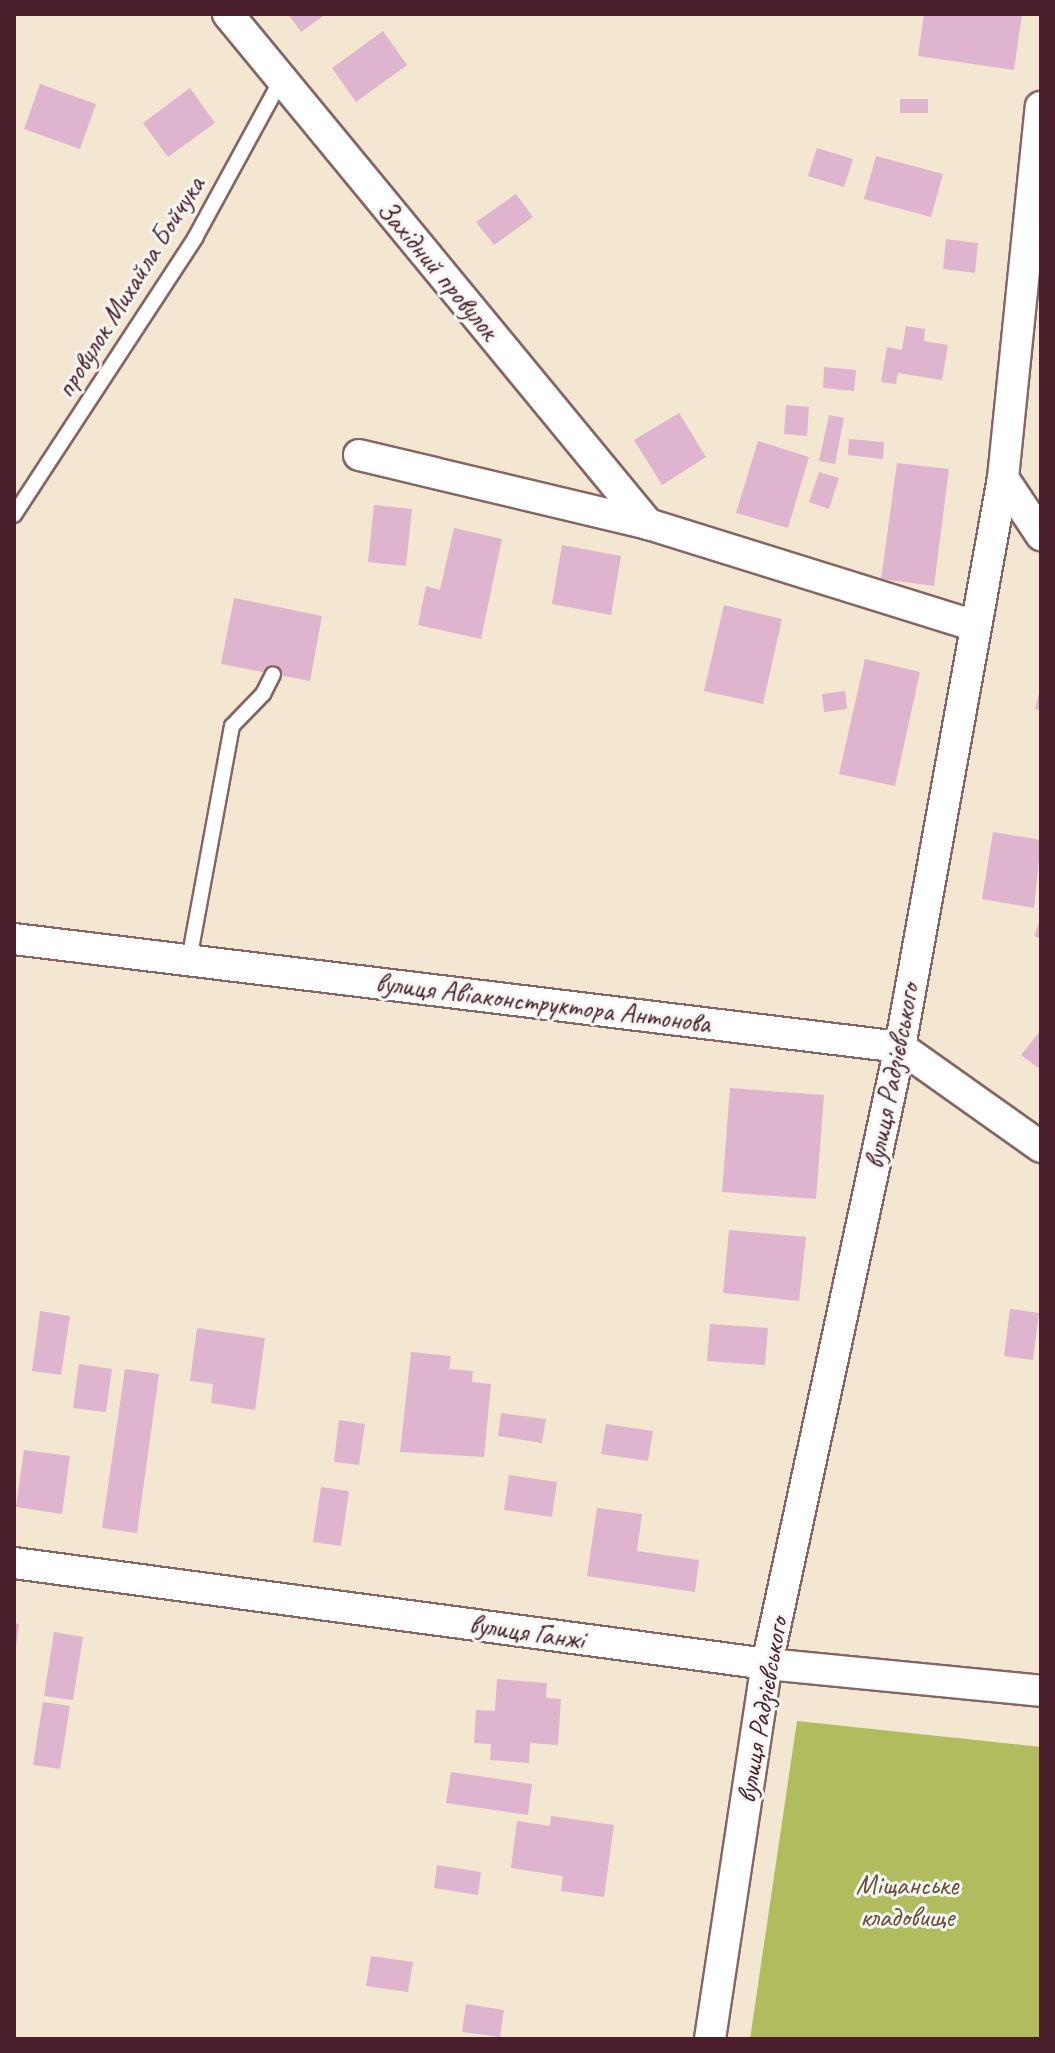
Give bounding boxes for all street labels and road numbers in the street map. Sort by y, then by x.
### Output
street label: провулок Михайла Бойчука [48,170,212,404]
street label: Західний провулок [370,193,506,347]
street label: вулиця Авіаконструктора Антонова [372,966,714,1040]
street label: вулиця Радзієвського [858,980,926,1172]
street label: вулиця Ганжі [467,1607,587,1657]
street label: вулиця Радзієвського [729,1614,795,1806]

